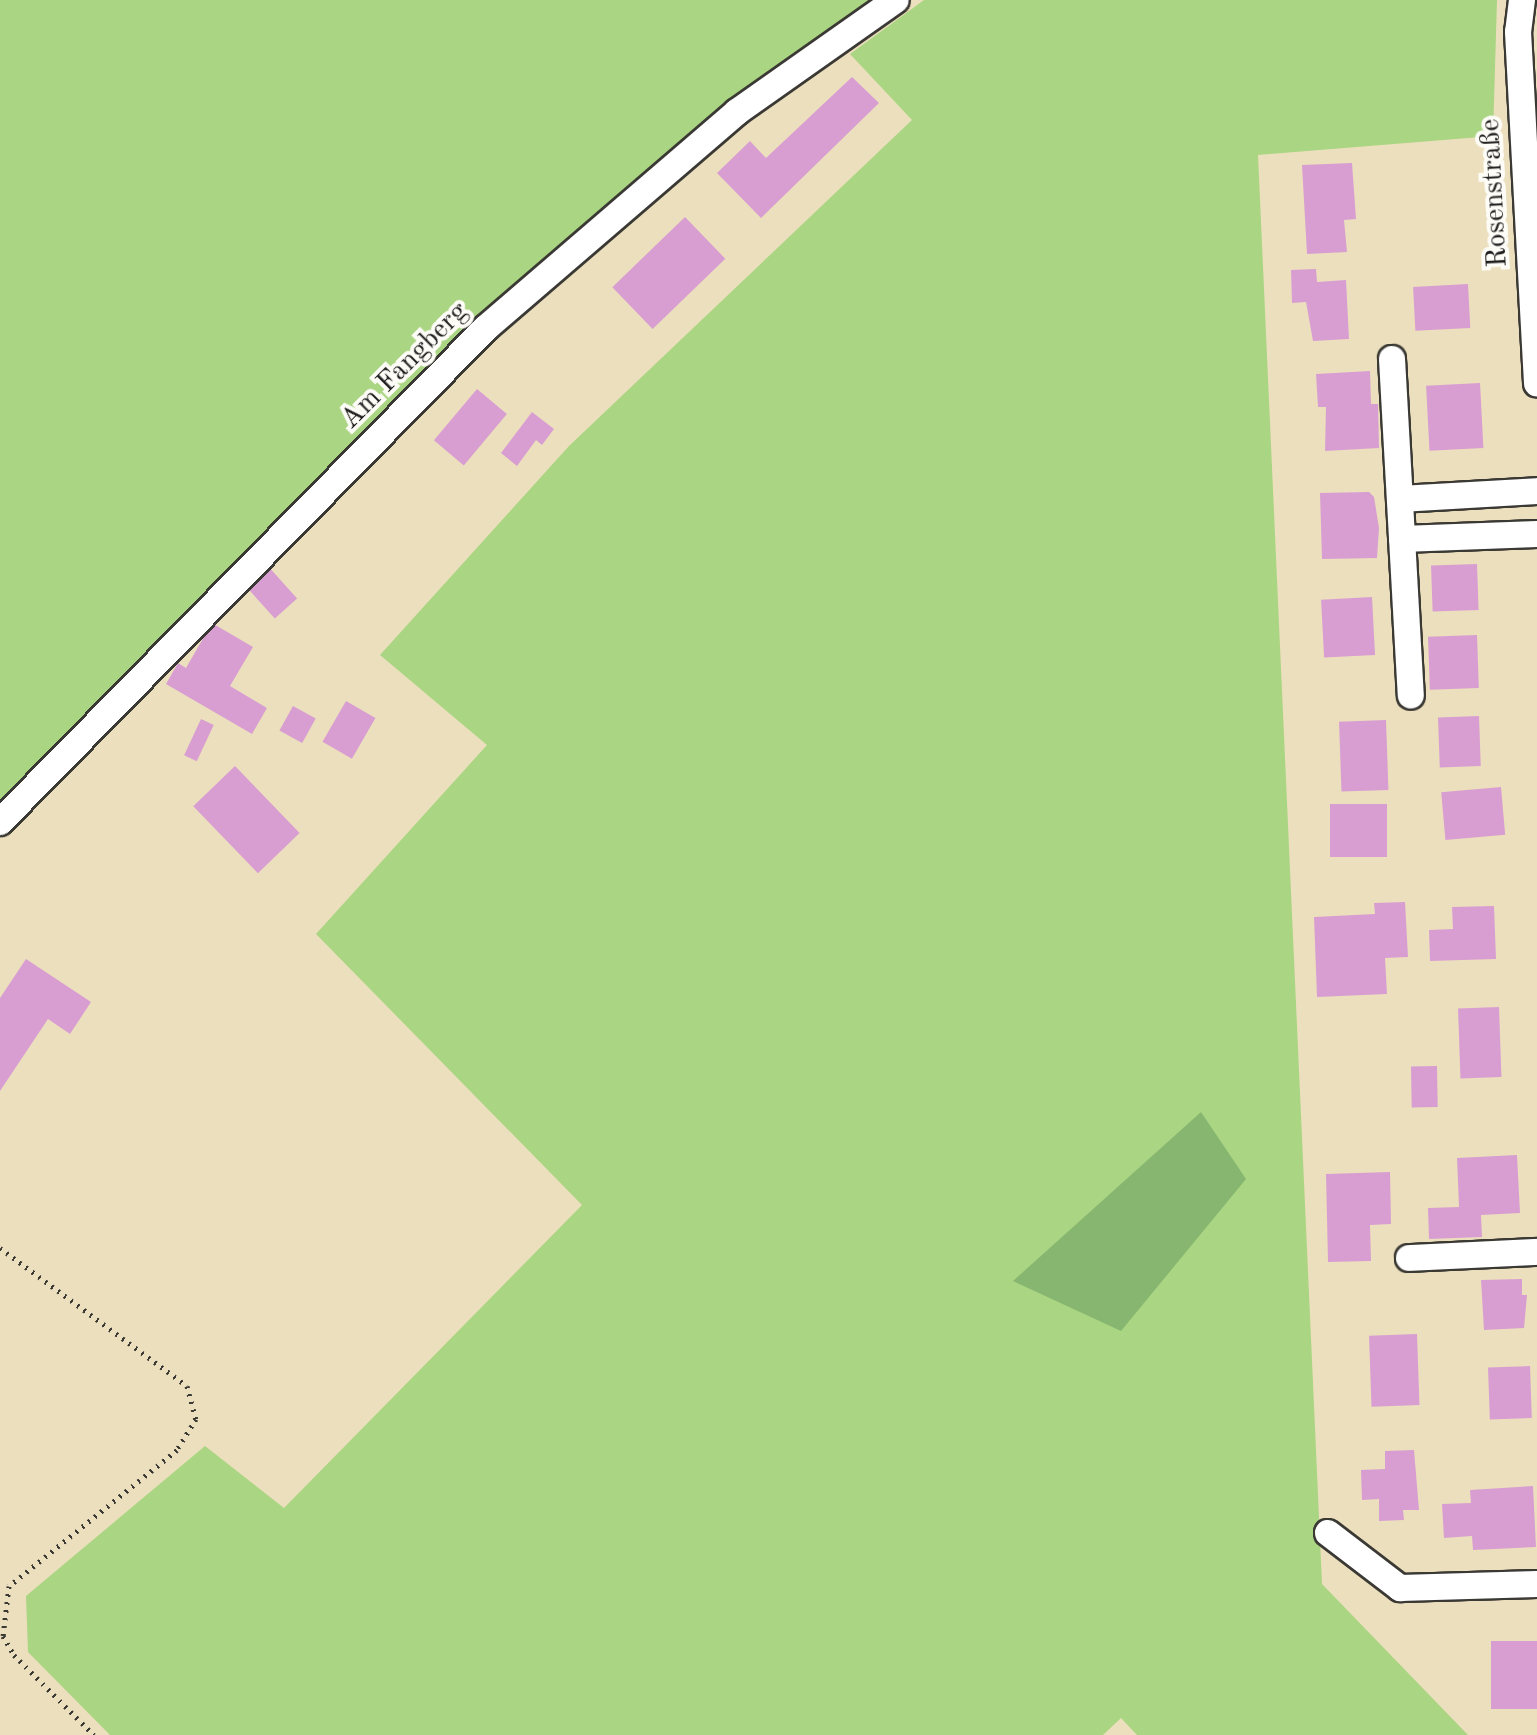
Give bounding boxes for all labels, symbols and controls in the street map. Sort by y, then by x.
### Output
street label: Rosenstraße [1474,118,1516,268]
street label: Am Fangberg [334,295,476,437]

